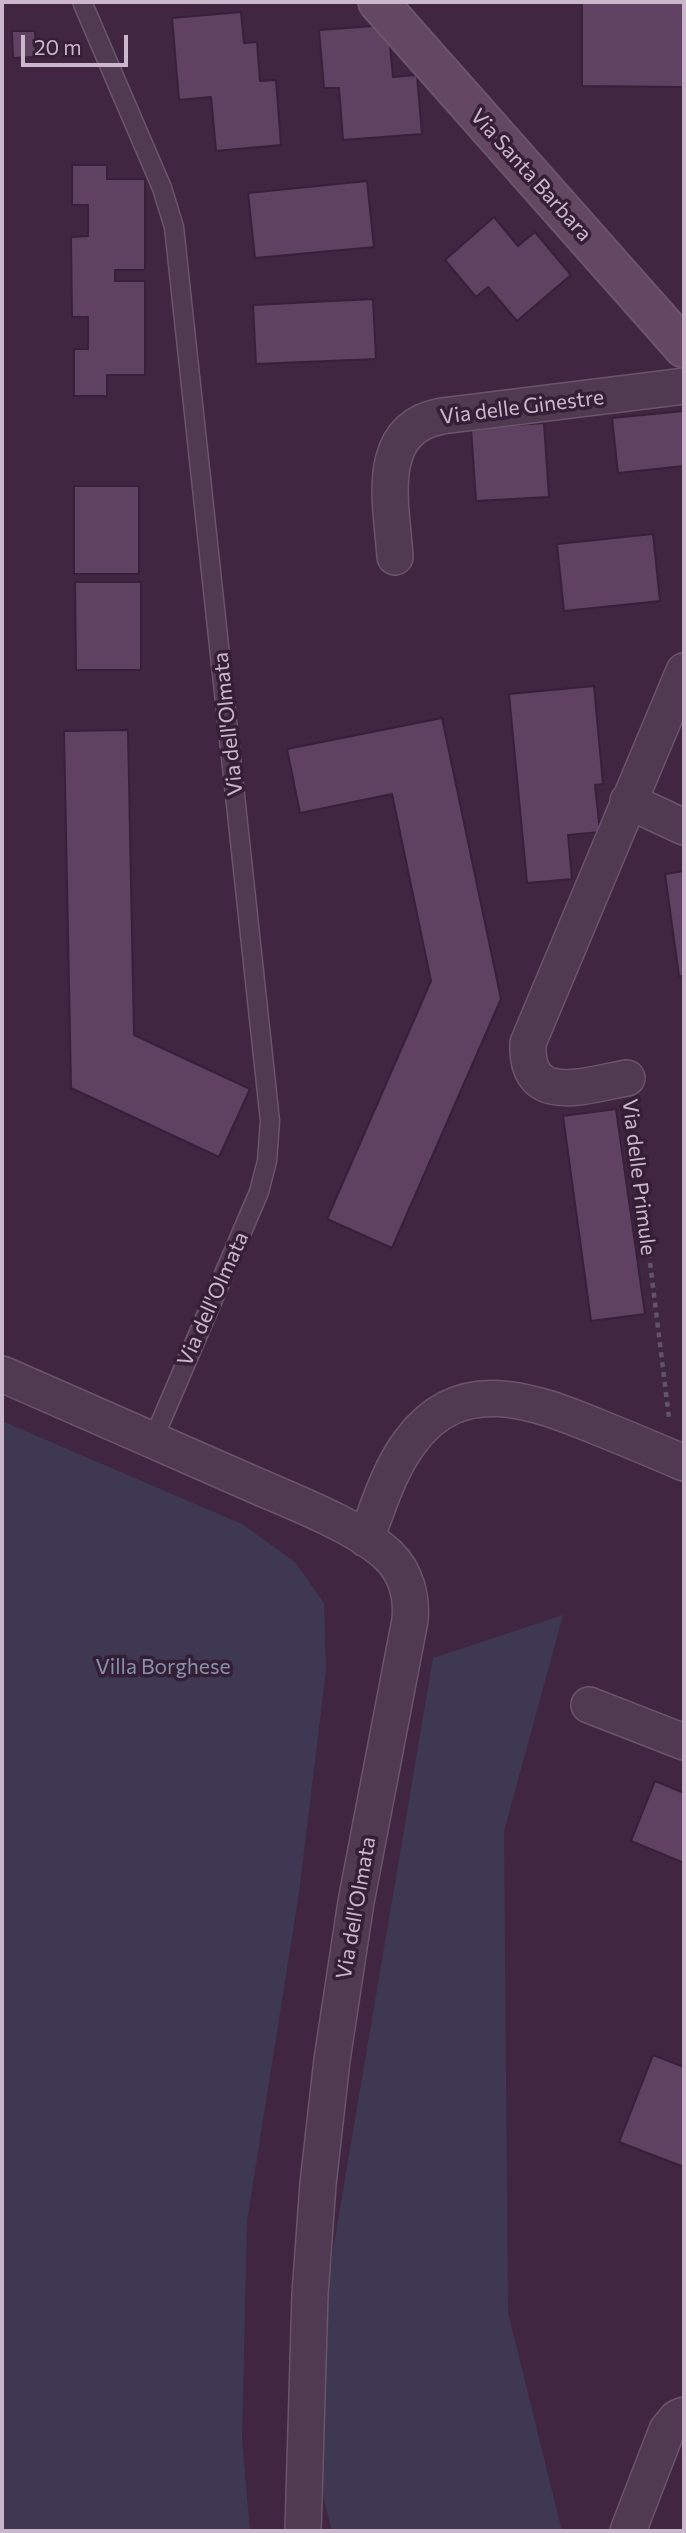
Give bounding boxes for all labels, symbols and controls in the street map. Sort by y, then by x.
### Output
scale bar [24,21,131,65]
text: 20 m [34,34,82,59]
street label: Via Santa Barbara [465,104,597,246]
street label: Via delle Ginestre [439,384,605,430]
street label: Via dell'Olmata [208,651,248,797]
street label: Via delle Primule [617,1097,661,1257]
street label: Via dell'Olmata [172,1228,254,1370]
park label: Villa Borghese [95,1654,231,1680]
street label: Via dell'Olmata [331,1835,381,1981]

